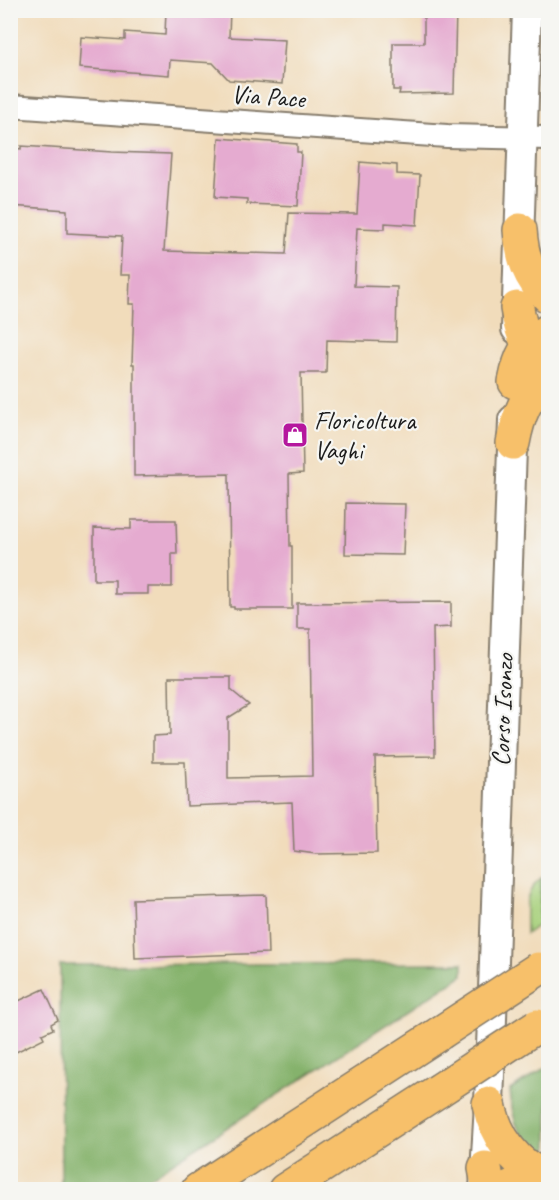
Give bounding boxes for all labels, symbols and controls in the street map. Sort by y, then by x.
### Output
street label: Via Pace [230,77,308,116]
place label: Floricoltura Vaghi [314,404,417,467]
shop icon: Floricoltura Vaghi [280,420,310,450]
street label: Corso Isonzo [484,651,521,767]

